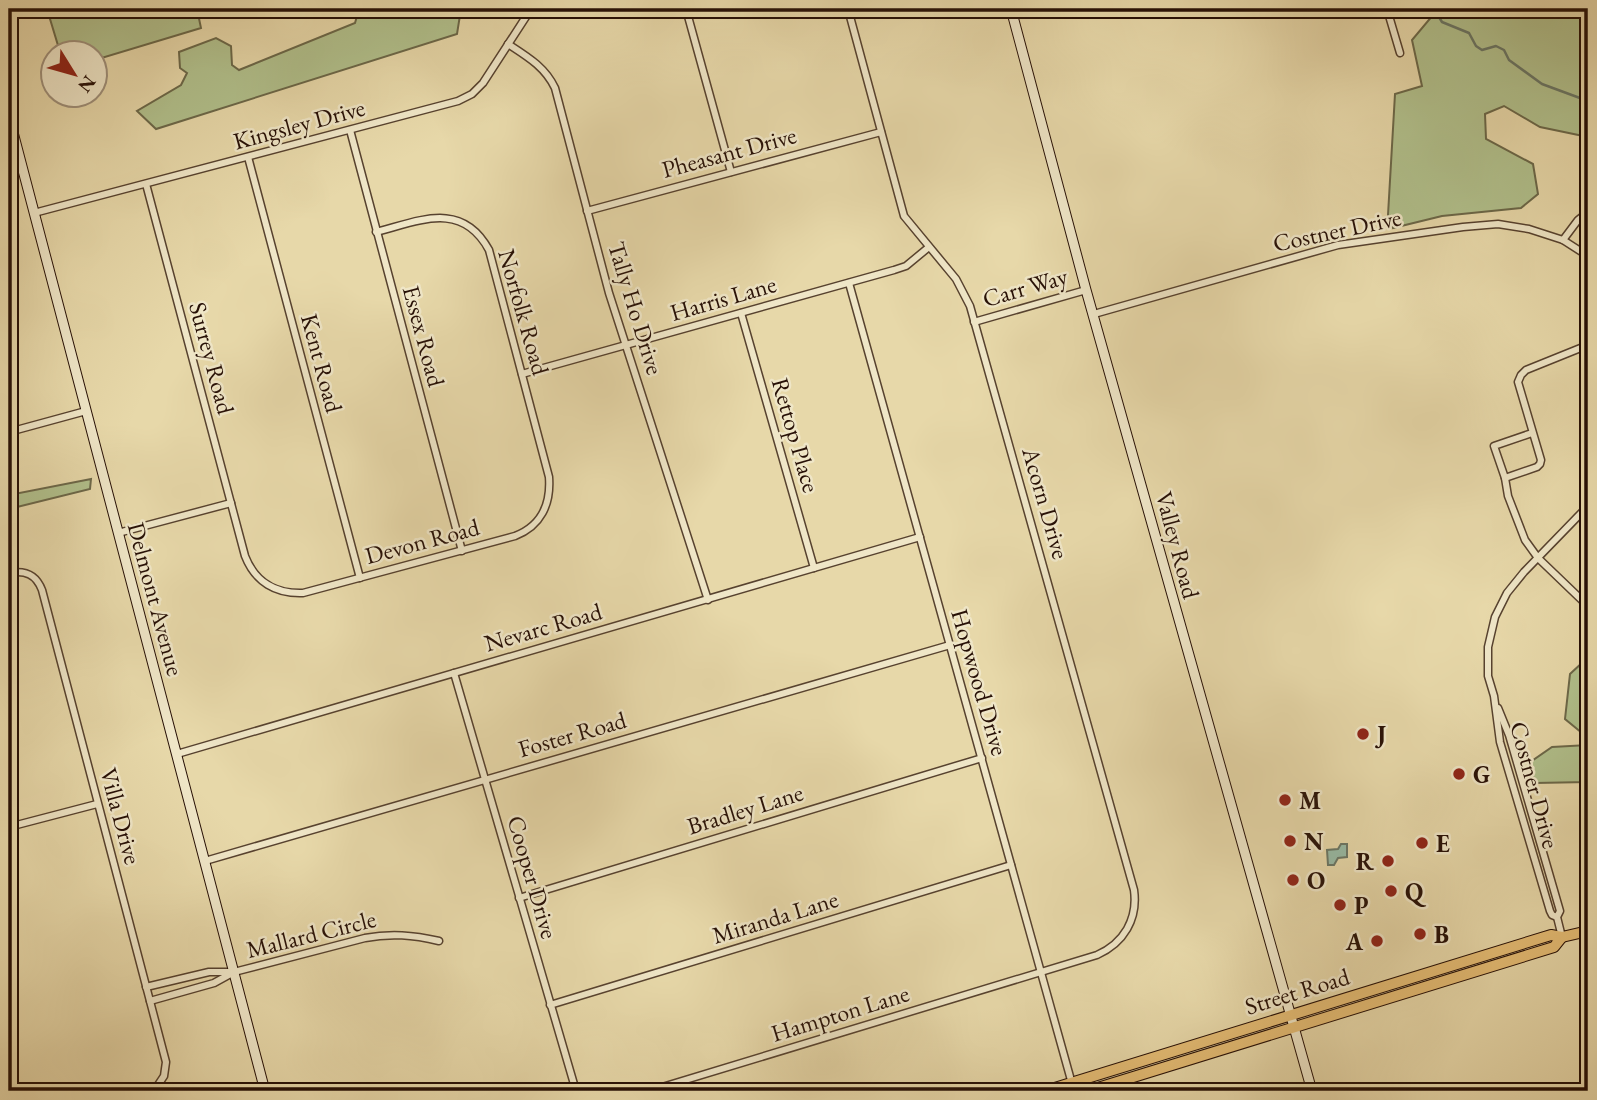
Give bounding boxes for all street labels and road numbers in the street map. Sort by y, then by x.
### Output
street label: Kingsley Drive [230,92,368,156]
street label: Pheasant Drive [658,119,800,185]
street label: Costner Drive [1270,201,1404,259]
street label: Tally Ho Drive [601,238,671,378]
street label: Norfolk Road [491,245,557,379]
street label: Carr Way [979,260,1071,314]
street label: Harris Lane [666,268,780,328]
street label: Essex Road [396,282,453,391]
street label: Surrey Road [182,299,242,418]
street label: Kent Road [294,310,350,417]
street label: Rettop Place [765,374,827,496]
street label: Acorn Drive [1015,443,1077,562]
street label: Valley Road [1149,488,1207,603]
street label: Devon Road [362,511,483,571]
street label: Delmont Avenue [121,519,191,679]
street label: Nevarc Road [481,595,606,659]
street label: Hopwood Drive [944,605,1016,759]
street label: Foster Road [514,704,631,764]
street label: Costner Drive [1503,718,1567,852]
street label: Villa Drive [93,764,149,868]
street label: Bradley Lane [683,777,807,841]
street label: Cooper Drive [501,812,565,942]
street label: Miranda Lane [708,883,842,951]
street label: Mallard Circle [243,903,379,965]
street label: Street Road [1241,960,1354,1022]
street label: Hampton Lane [767,977,913,1049]

